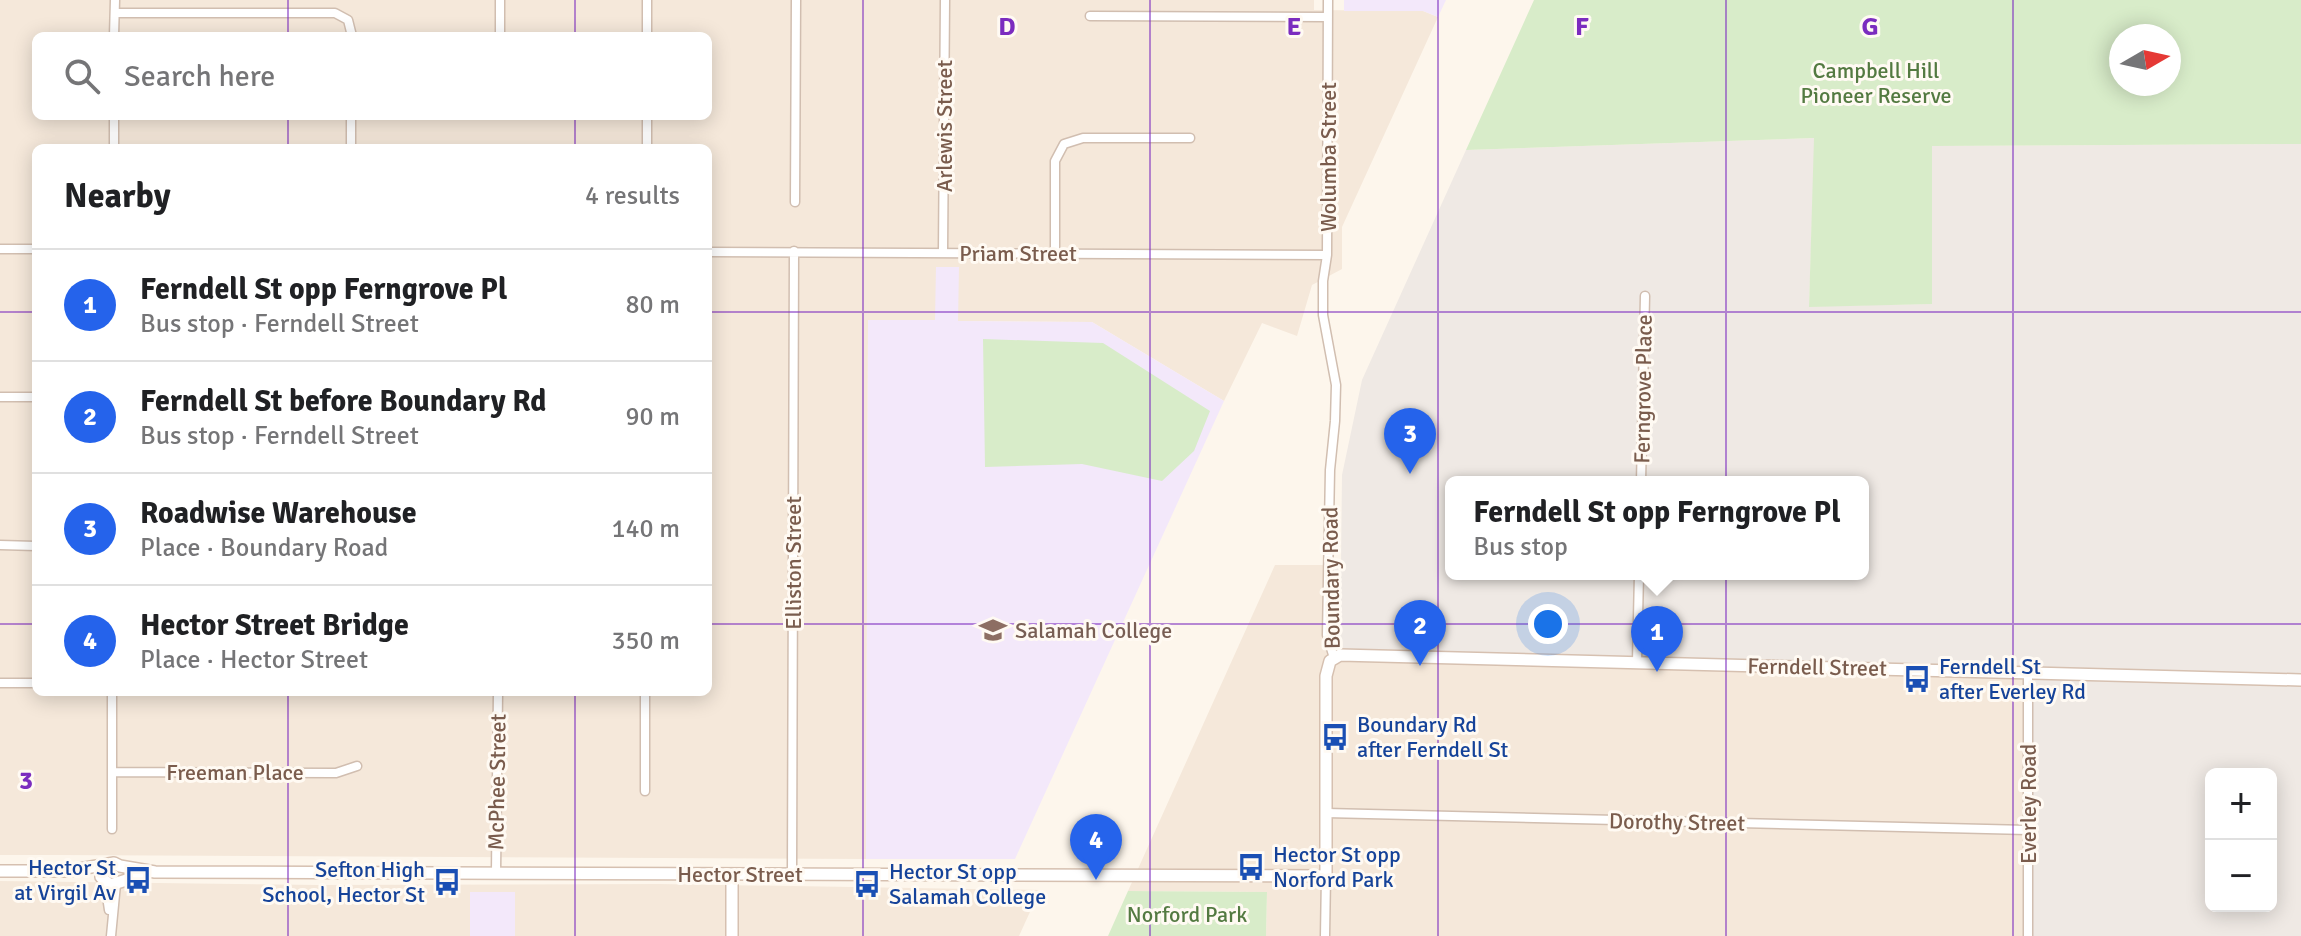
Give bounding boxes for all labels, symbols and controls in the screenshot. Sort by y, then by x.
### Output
text: D [998,11,1016,43]
text: E [1287,11,1301,43]
text: F [1575,11,1589,43]
text: G [1861,11,1879,43]
north arrow [2109,24,2181,96]
search box [32,32,712,120]
icon: search [60,54,104,98]
park label: Campbell Hill Pioneer Reserve [1801,57,1951,109]
text: Search here [124,58,275,95]
street label: Arlewis Street [931,59,958,192]
street label: Wolumba Street [1315,82,1342,232]
text: Nearby [64,175,171,217]
text: 4 results [585,180,680,212]
street label: Priam Street [959,240,1077,267]
text: Ferndell St opp Ferngrove Pl [140,271,507,308]
text: 1 [83,289,97,321]
text: 80 m [625,289,680,321]
text: Bus stop · Ferndell Street [140,308,419,340]
street label: Ferngrove Place [1628,314,1658,464]
text: Ferndell St before Boundary Rd [140,383,546,420]
text: 2 [83,401,97,433]
text: 90 m [625,401,680,433]
pin: 3 [1384,408,1436,474]
text: Bus stop · Ferndell Street [140,420,419,452]
popup [1445,476,1869,580]
text: Ferndell St opp Ferngrove Pl [1473,494,1841,531]
text: Roadwise Warehouse [140,495,417,532]
street label: Elliston Street [780,496,807,630]
street label: Boundary Road [1316,507,1346,649]
text: 3 [83,513,97,545]
text: 140 m [611,513,680,545]
text: Bus stop [1473,531,1568,563]
text: Place · Boundary Road [140,532,388,564]
pin: 2 [1394,600,1446,666]
your location [1528,604,1568,644]
pin: 1 [1631,606,1683,672]
text: Hector Street Bridge [140,607,409,644]
school or university icon: Salamah College [978,615,1008,645]
place label: Salamah College [1015,617,1172,644]
text: 4 [83,625,97,657]
text: 350 m [611,625,680,657]
text: Place · Hector Street [140,644,368,676]
street label: Ferndell Street [1747,652,1887,682]
place label: Ferndell St after Everley Rd [1939,653,2086,705]
bus stop icon: Ferndell St after Everley Rd [1902,664,1932,694]
place label: Boundary Rd after Ferndell St [1357,711,1509,763]
street label: McPhee Street [482,713,512,851]
bus stop icon: Boundary Rd after Ferndell St [1320,722,1350,752]
street label: Everley Road [2015,744,2042,864]
street label: Freeman Place [166,759,304,786]
text: 3 [19,765,33,797]
map controls [2205,768,2277,912]
button: + [2205,768,2277,840]
street label: Dorothy Street [1609,807,1746,837]
pin: 4 [1070,814,1122,880]
button: − [2205,840,2277,912]
place label: Hector St opp Norford Park [1273,841,1401,893]
bus stop icon: Hector St opp Norford Park [1236,852,1266,882]
place label: Hector St at Virgil Av [14,854,116,906]
place label: Sefton High School, Hector St [262,856,425,908]
place label: Hector St opp Salamah College [889,858,1046,910]
street label: Hector Street [677,861,803,888]
bus stop icon: Hector St at Virgil Av [123,865,153,895]
bus stop icon: Sefton High School, Hector St [432,867,462,897]
bus stop icon: Hector St opp Salamah College [852,869,882,899]
park label: Norford Park [1127,901,1247,928]

